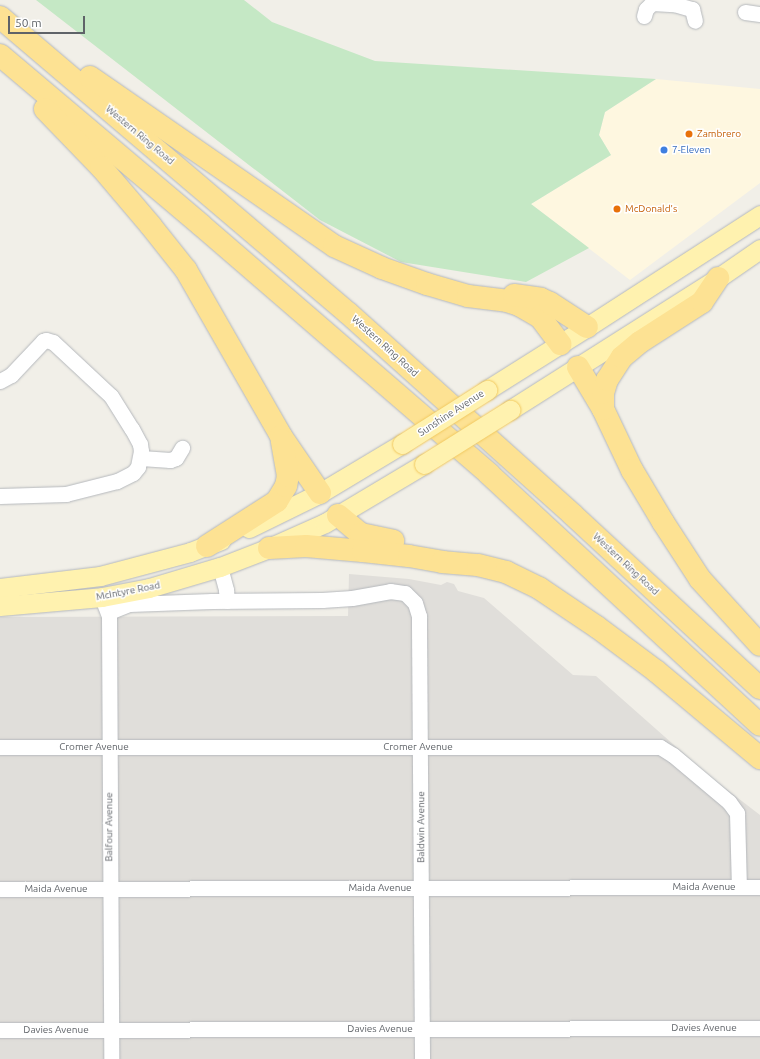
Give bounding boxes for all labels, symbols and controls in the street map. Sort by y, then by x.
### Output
scale bar [10,8,87,34]
text: 50 m [15,16,42,29]
street label: Western Ring Road [103,103,177,167]
place label: Zambrero [697,128,741,140]
marker: Zambrero [684,129,694,139]
place label: 7-Eleven [672,144,710,156]
marker: 7-Eleven [659,145,669,155]
place label: McDonald's [625,203,677,215]
marker: McDonald's [612,204,622,214]
street label: Western Ring Road [349,313,421,379]
street label: Sunshine Avenue [416,387,486,439]
street label: Western Ring Road [591,530,661,598]
street label: McIntyre Road [95,579,161,603]
street label: Cromer Avenue [59,741,129,753]
street label: Cromer Avenue [383,741,453,753]
street label: Baldwin Avenue [415,791,427,863]
street label: Balfour Avenue [103,792,115,862]
street label: Maida Avenue [672,881,736,893]
street label: Maida Avenue [348,882,412,894]
street label: Maida Avenue [24,883,88,895]
street label: Davies Avenue [671,1022,737,1034]
street label: Davies Avenue [347,1023,413,1035]
street label: Davies Avenue [23,1024,89,1036]

